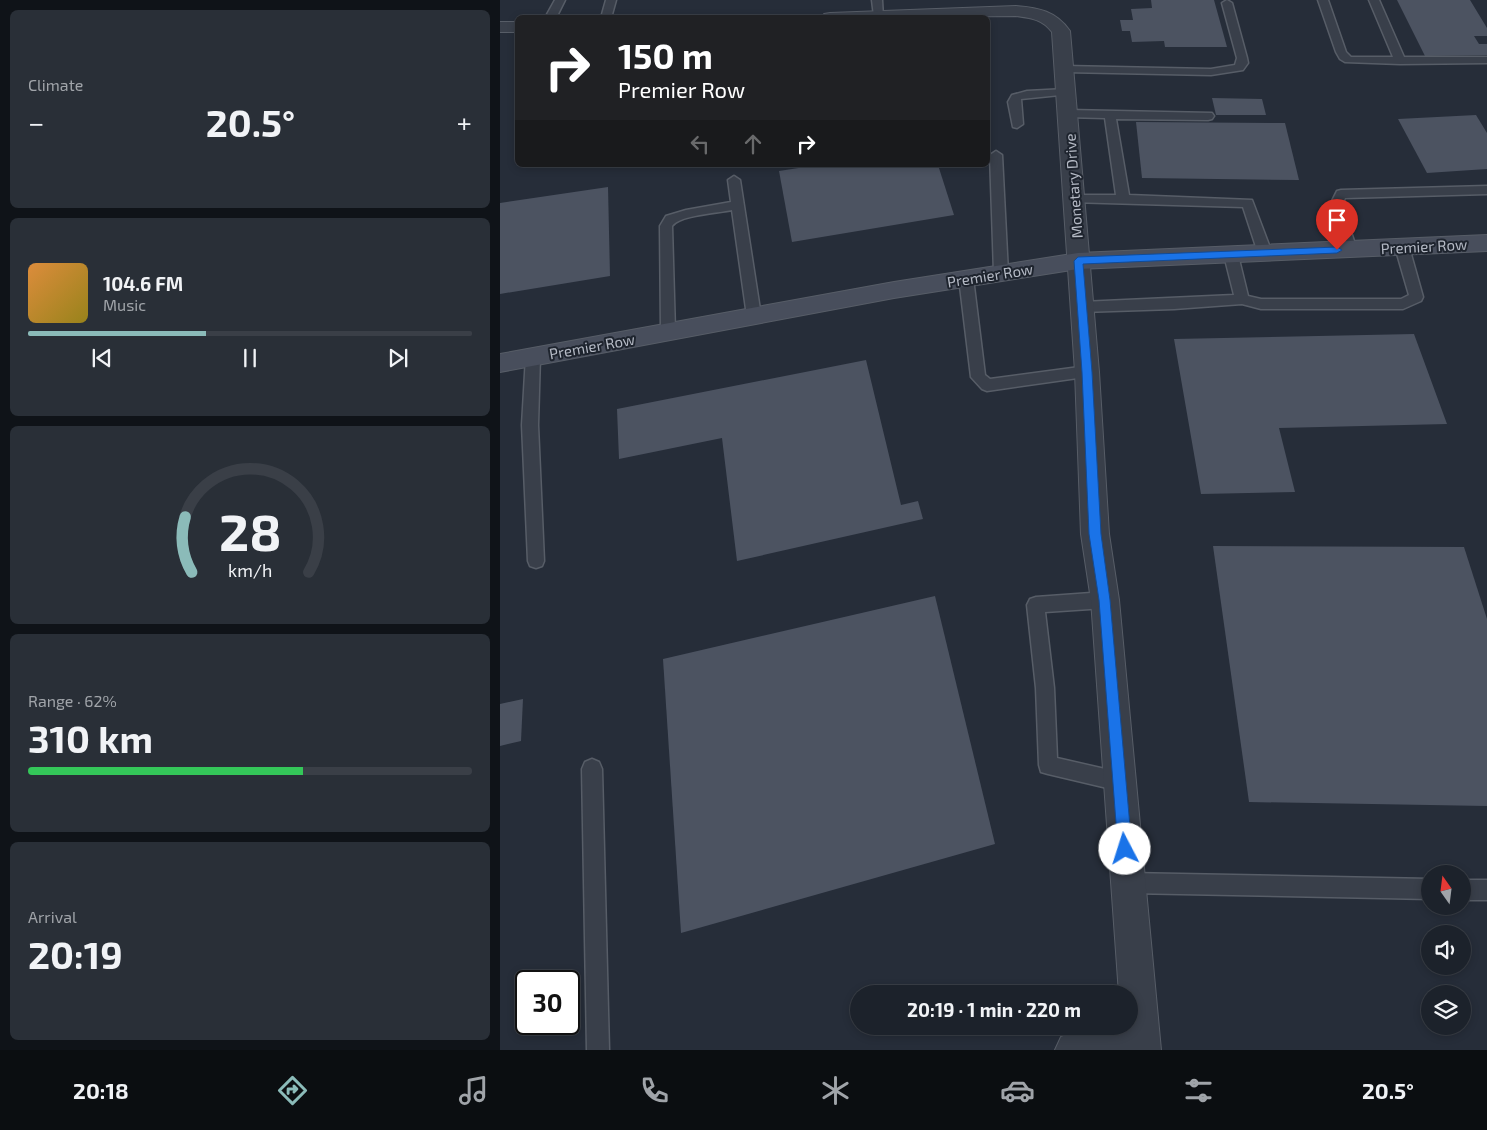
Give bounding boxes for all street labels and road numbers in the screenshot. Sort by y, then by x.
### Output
street label: Monetary Drive [1060,133,1086,239]
street label: Premier Row [1380,235,1468,257]
street label: Premier Row [946,259,1034,291]
street label: Premier Row [548,330,636,362]

